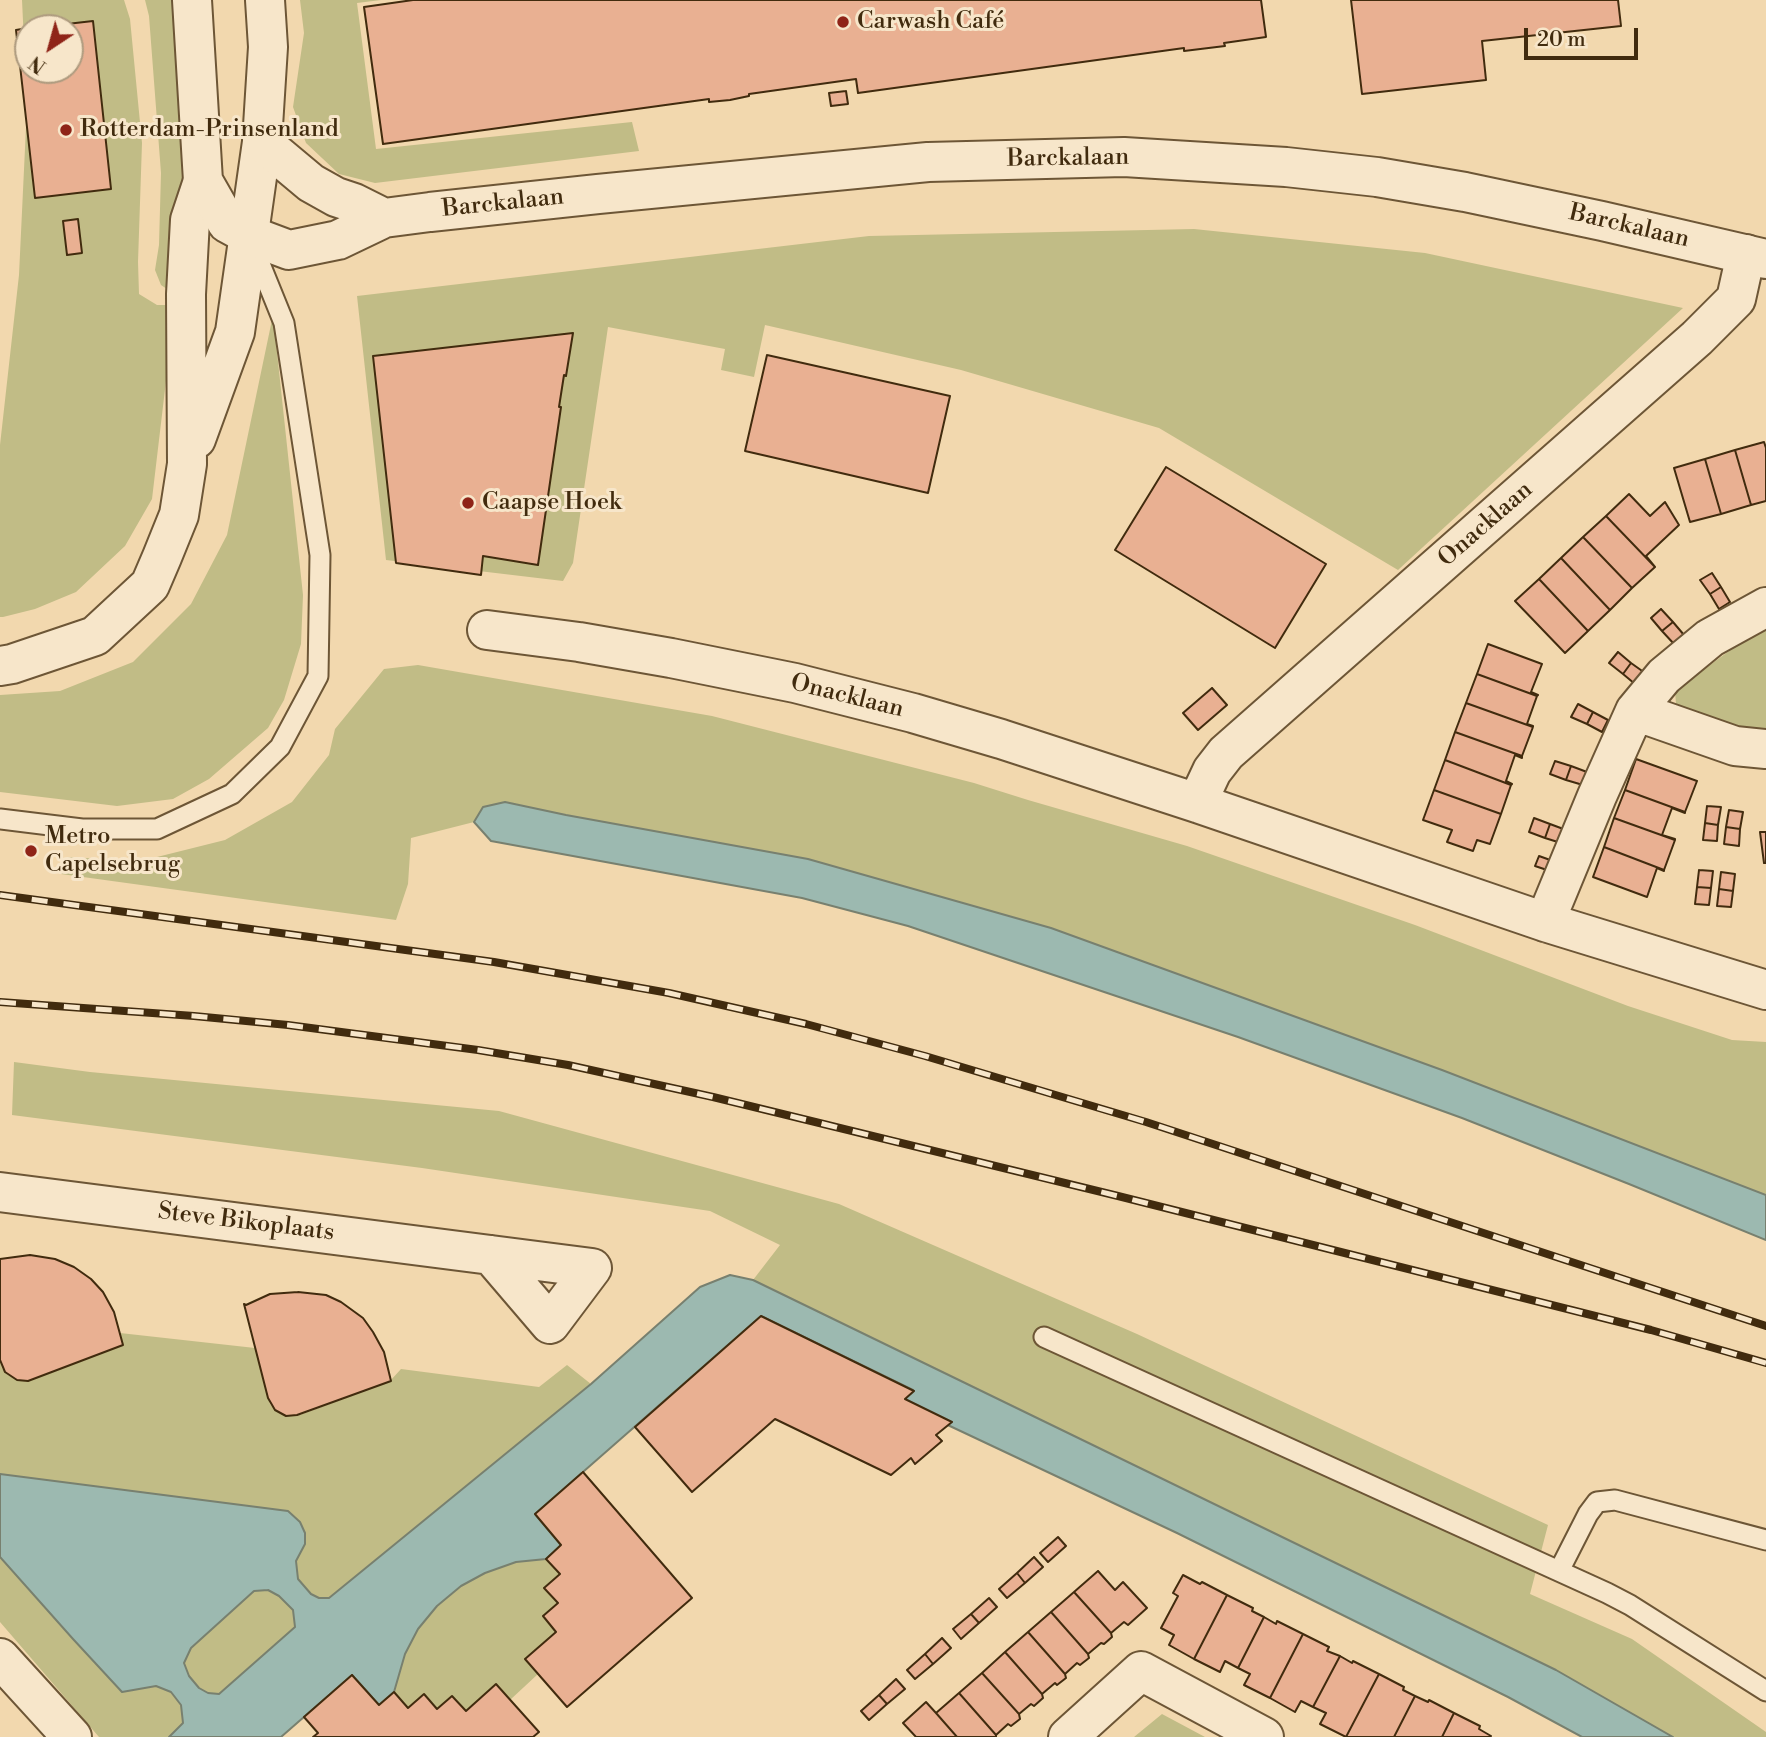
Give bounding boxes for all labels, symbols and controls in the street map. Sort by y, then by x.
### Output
place label: Carwash Café [857,8,1004,36]
north arrow [14,14,84,84]
marker: Carwash Café [835,14,851,30]
scale bar [1528,14,1642,58]
text: 20 m [1537,27,1586,53]
text: N [25,50,51,78]
place label: Rotterdam-Prinsenland [80,116,339,144]
marker: Rotterdam-Prinsenland [58,122,74,138]
street label: Barckalaan [1007,144,1129,174]
street label: Barckalaan [441,183,565,225]
street label: Barckalaan [1566,199,1692,255]
street label: Onacklaan [1433,476,1539,574]
place label: Caapse Hoek [482,489,622,517]
marker: Caapse Hoek [460,495,476,511]
street label: Onacklaan [787,669,907,725]
place label: Metro Capelsebrug [45,823,180,879]
marker: Metro Capelsebrug [23,843,39,859]
street label: Steve Bikoplaats [156,1198,336,1248]

